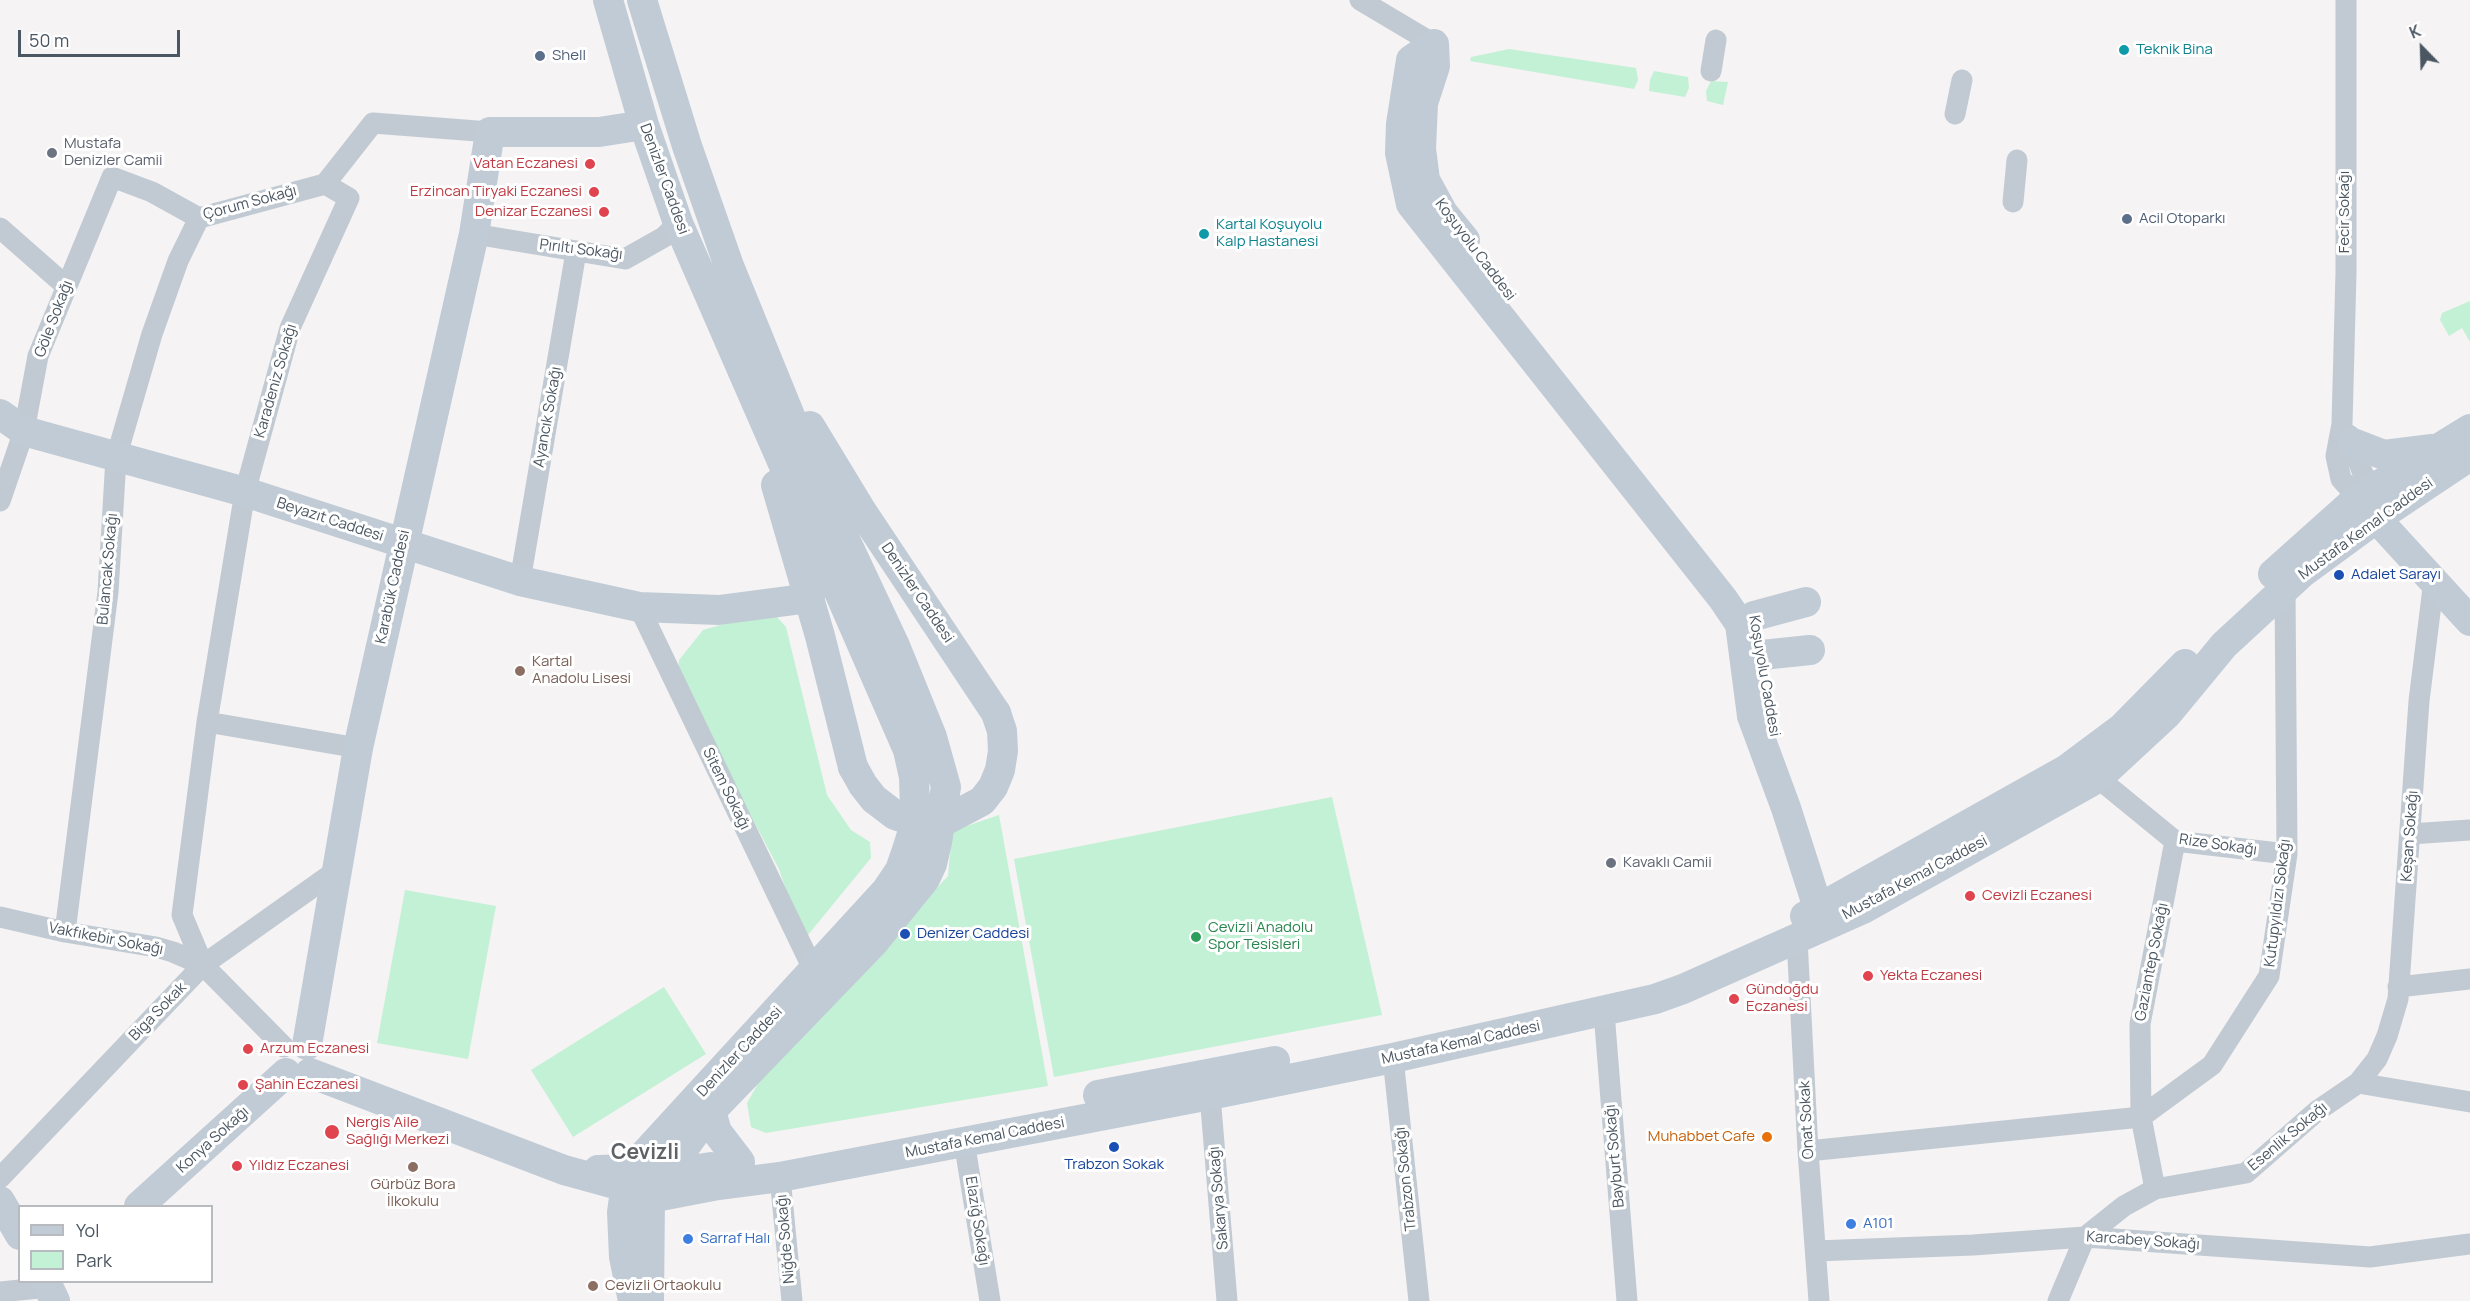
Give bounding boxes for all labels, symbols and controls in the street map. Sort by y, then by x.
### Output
scale bar [21,18,183,56]
north arrow [2392,18,2452,78]
text: K [2406,19,2424,44]
text: 50 m [29,28,69,52]
place label: Teknik Bina [2136,41,2213,59]
marker: Teknik Bina [2117,43,2131,57]
place label: Shell [552,47,586,65]
marker: Shell [533,49,547,63]
street label: Denizler Caddesi [636,121,692,237]
place label: Mustafa Denizler Camii [64,135,162,170]
marker: Mustafa Denizler Camii [45,146,59,160]
place label: Vatan Eczanesi [473,155,578,173]
marker: Vatan Eczanesi [583,157,597,171]
street label: Fecir Sokağı [2336,171,2354,253]
street label: Çorum Sokağı [201,182,299,224]
place label: Erzincan Tiryaki Eczanesi [410,183,582,201]
marker: Erzincan Tiryaki Eczanesi [587,185,601,199]
street label: Koşuyolu Caddesi [1431,196,1519,304]
place label: Denizar Eczanesi [475,203,592,221]
marker: Denizar Eczanesi [597,205,611,219]
place label: Acil Otoparkı [2139,210,2226,228]
marker: Acil Otoparkı [2120,212,2134,226]
place label: Kartal Koşuyolu Kalp Hastanesi [1216,216,1322,251]
marker: Kartal Koşuyolu Kalp Hastanesi [1197,227,1211,241]
street label: Pırıltı Sokağı [538,236,624,264]
street label: Göle Sokağı [31,278,77,360]
street label: Karadeniz Sokağı [251,322,301,440]
street label: Ayancık Sokağı [530,365,566,469]
street label: Mustafa Kemal Caddesi [2295,474,2437,584]
street label: Beyazıt Caddesi [274,494,386,546]
street label: Bulancak Sokağı [94,512,122,626]
street label: Karabük Caddesi [372,528,414,646]
street label: Denizler Caddesi [877,540,957,646]
place label: Adalet Sarayı [2351,566,2441,584]
marker: Adalet Sarayı [2332,568,2346,582]
street label: Koşuyolu Caddesi [1744,614,1784,738]
place label: Kartal Anadolu Lisesi [532,653,631,688]
marker: Kartal Anadolu Lisesi [513,664,527,678]
street label: Sitem Sokağı [698,745,754,833]
street label: Keşan Sokağı [2398,790,2422,882]
street label: Rize Sokağı [2178,831,2258,859]
street label: Mustafa Kemal Caddesi [1839,832,1991,924]
street label: Kutupyıldızı Sokağı [2261,838,2295,968]
place label: Kavaklı Camii [1623,854,1712,872]
marker: Kavaklı Camii [1604,856,1618,870]
place label: Cevizli Eczanesi [1982,887,2092,905]
marker: Cevizli Eczanesi [1963,889,1977,903]
street label: Gaziantep Sokağı [2132,901,2172,1023]
street label: Vakfıkebir Sokağı [47,919,165,959]
place label: Cevizli Anadolu Spor Tesisleri [1208,919,1313,954]
place label: Denizer Caddesi [917,925,1030,943]
marker: Denizer Caddesi [898,927,912,941]
marker: Cevizli Anadolu Spor Tesisleri [1189,930,1203,944]
place label: Yekta Eczanesi [1880,967,1982,985]
marker: Yekta Eczanesi [1861,969,1875,983]
street label: Biga Sokak [126,979,190,1045]
place label: Gündoğdu Eczanesi [1746,981,1819,1016]
marker: Gündoğdu Eczanesi [1727,992,1741,1006]
street label: Denizler Caddesi [694,1003,786,1101]
street label: Mustafa Kemal Caddesi [1380,1017,1542,1069]
place label: Arzum Eczanesi [260,1040,369,1058]
marker: Arzum Eczanesi [241,1042,255,1056]
place label: Şahin Eczanesi [255,1076,359,1094]
marker: Şahin Eczanesi [236,1078,250,1092]
street label: Onat Sokak [1796,1080,1818,1160]
street label: Esenlik Sokağı [2245,1099,2331,1175]
street label: Konya Sokağı [173,1103,253,1177]
street label: Bayburt Sokağı [1602,1104,1628,1208]
place label: Nergis Aile Sağlığı Merkezi [346,1114,449,1149]
street label: Mustafa Kemal Caddesi [904,1114,1066,1162]
marker: Nergis Aile Sağlığı Merkezi [323,1123,341,1141]
street label: Trabzon Sokağı [1392,1126,1420,1232]
place label: Muhabbet Cafe [1648,1128,1755,1146]
marker: Muhabbet Cafe [1760,1130,1774,1144]
district label: Cevizli [611,1140,679,1166]
marker: Trabzon Sokak [1107,1140,1121,1154]
street label: Sakarya Sokağı [1206,1145,1232,1251]
place label: Trabzon Sokak [1064,1156,1164,1174]
place label: Yıldız Eczanesi [249,1157,349,1175]
marker: Yıldız Eczanesi [230,1159,244,1173]
marker: Gürbüz Bora İlkokulu [406,1160,420,1174]
street label: Elaziğ Sokağı [961,1175,993,1267]
place label: Gürbüz Bora İlkokulu [370,1176,456,1211]
street label: Niğde Sokağı [773,1194,799,1284]
legend [18,1205,213,1283]
place label: A101 [1863,1215,1893,1233]
marker: A101 [1844,1217,1858,1231]
text: Yol [76,1218,99,1242]
street label: Karcabey Sokağı [2086,1228,2200,1254]
place label: Sarraf Halı [700,1230,770,1248]
marker: Sarraf Halı [681,1232,695,1246]
text: Park [76,1248,112,1272]
place label: Cevizli Ortaokulu [605,1277,722,1295]
marker: Cevizli Ortaokulu [586,1279,600,1293]

